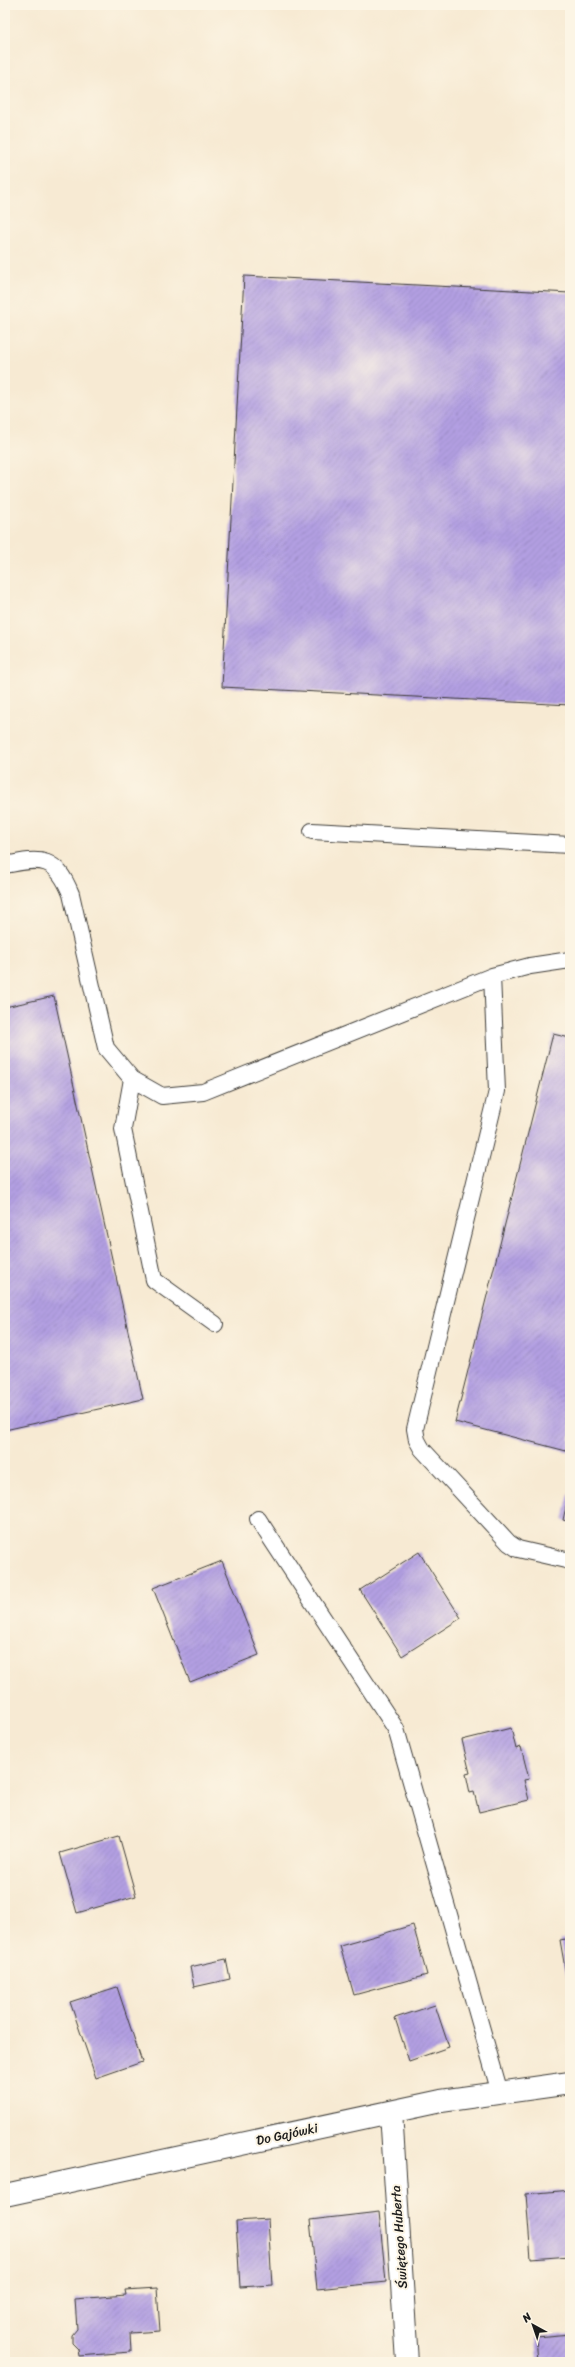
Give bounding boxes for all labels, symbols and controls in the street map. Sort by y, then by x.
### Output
street label: Do Gajówki [254,2116,320,2152]
street label: Świętego Huberta [384,2184,414,2289]
north arrow [513,2305,553,2345]
text: N [517,2308,536,2328]

